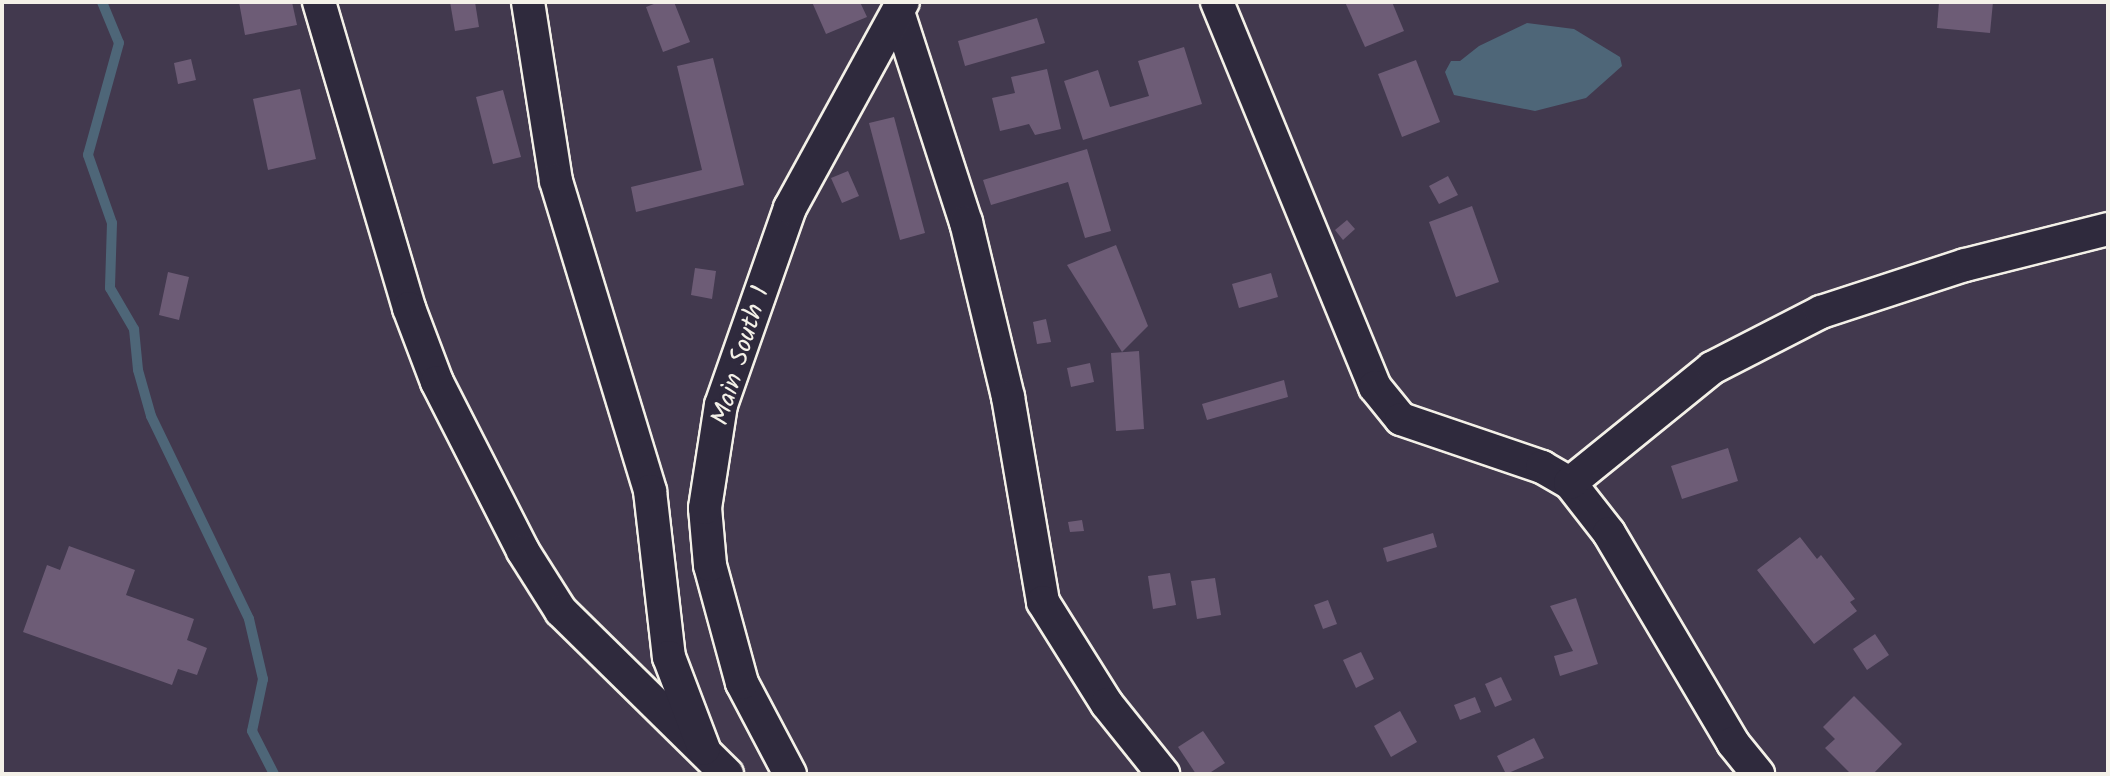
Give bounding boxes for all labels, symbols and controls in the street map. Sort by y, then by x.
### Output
street label: Main South 1 [706,283,778,429]

